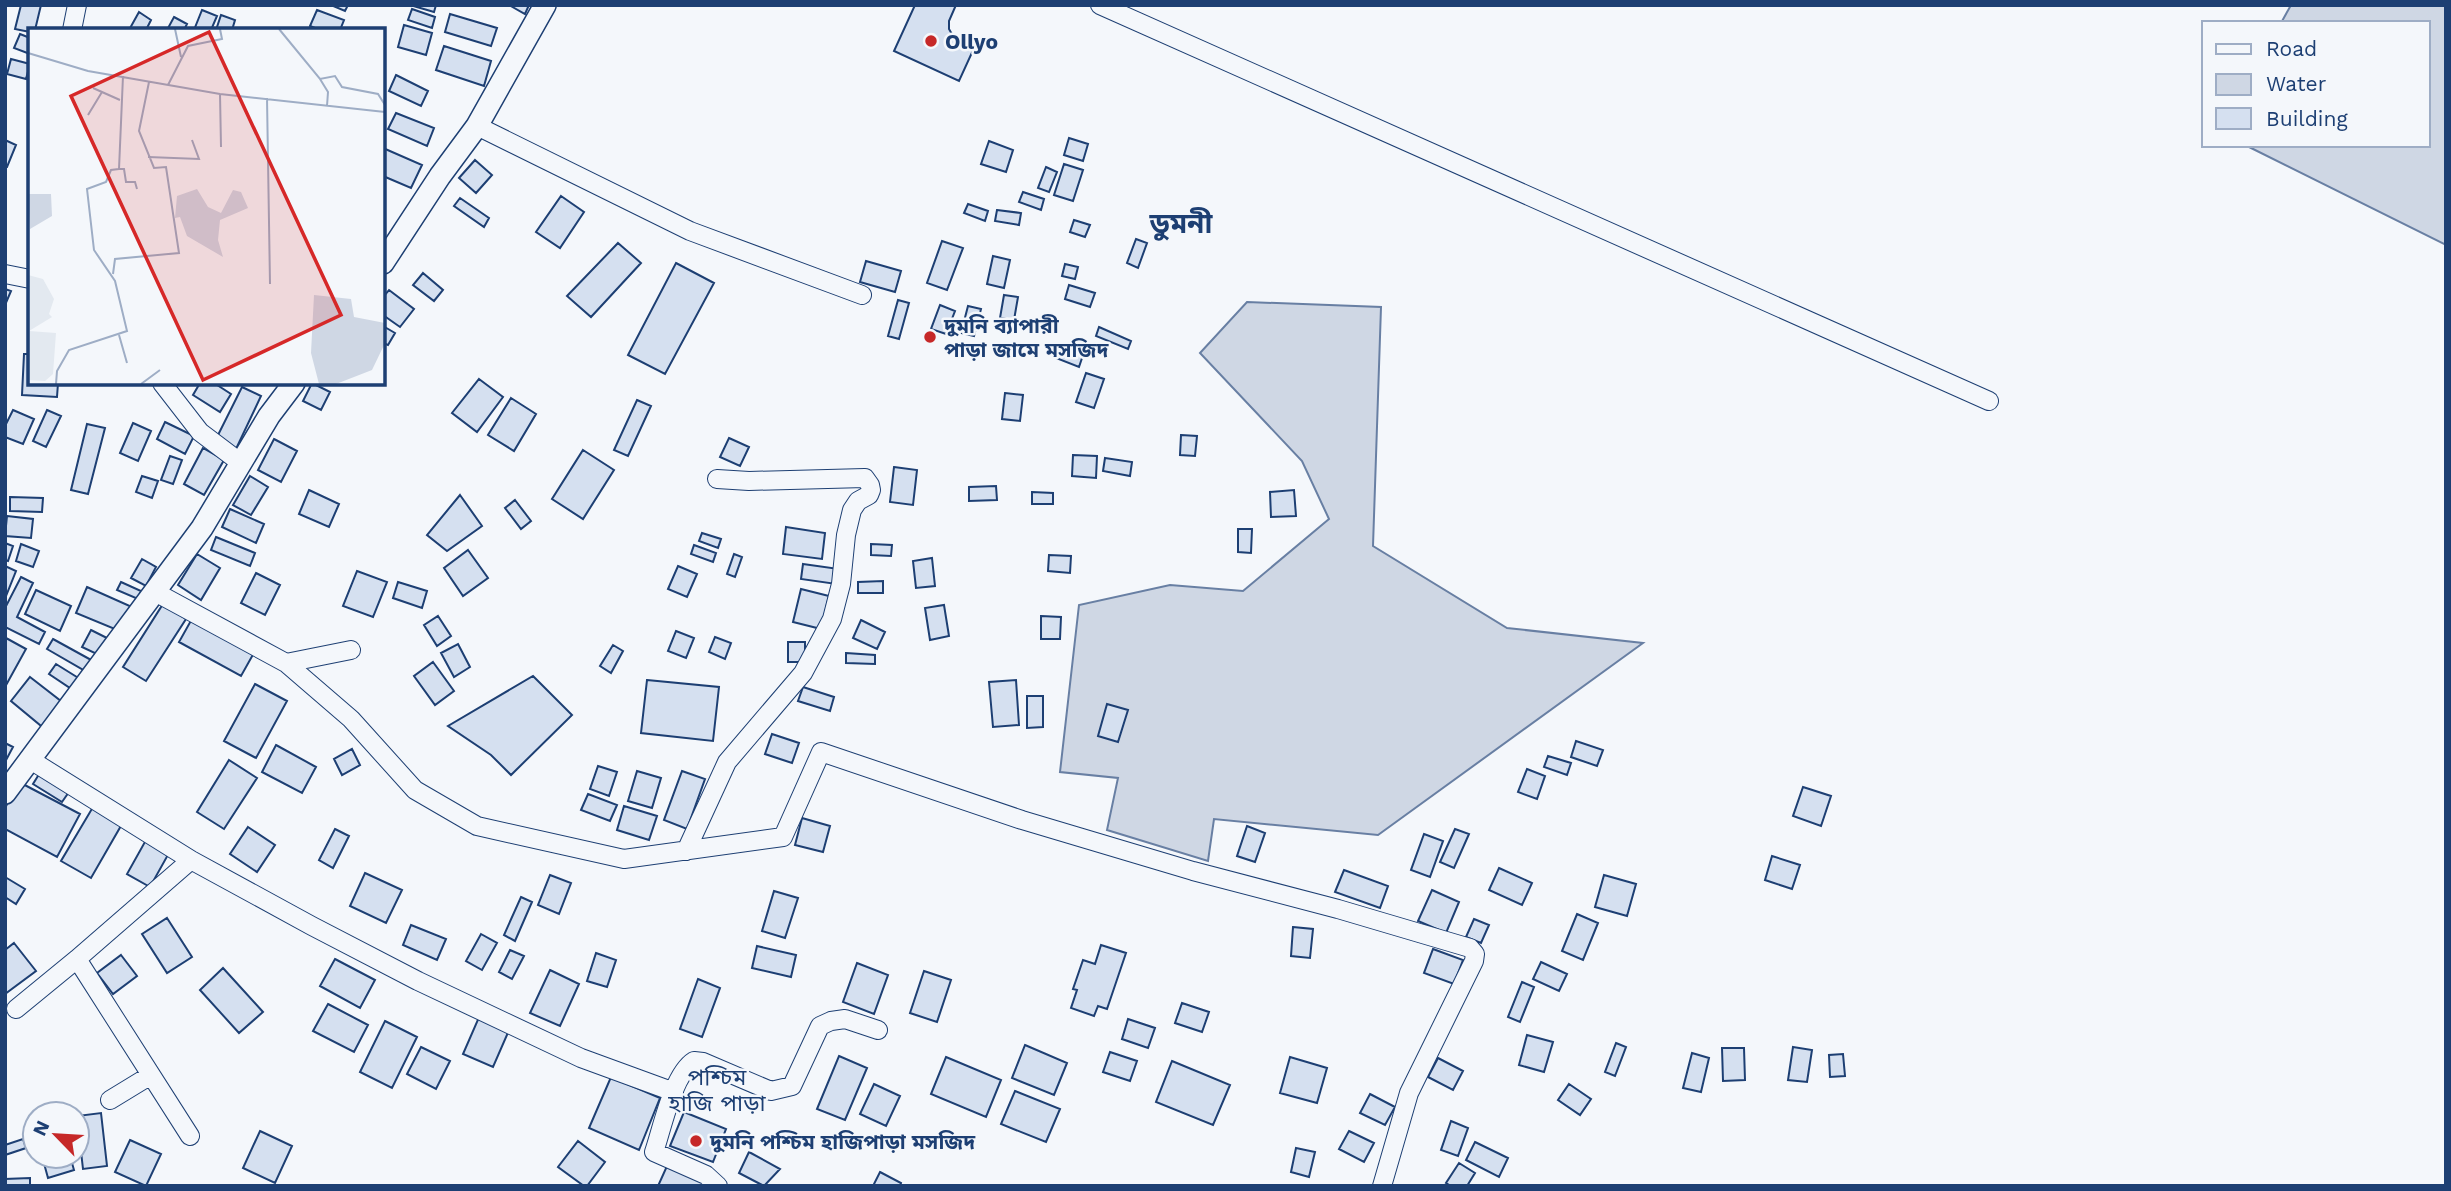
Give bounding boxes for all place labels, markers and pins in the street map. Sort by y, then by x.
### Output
place label: Ollyo [945,29,998,54]
marker: Ollyo [923,33,939,49]
place label: দুমনি ব্যাপারী পাড়া জামে মসজিদ [943,313,1109,362]
marker: দুমনি ব্যাপারী পাড়া জামে মসজিদ [922,329,938,345]
place label: দুমনি পশ্চিম হাজিপাড়া মসজিদ [709,1129,976,1154]
marker: দুমনি পশ্চিম হাজিপাড়া মসজিদ [688,1133,704,1149]

